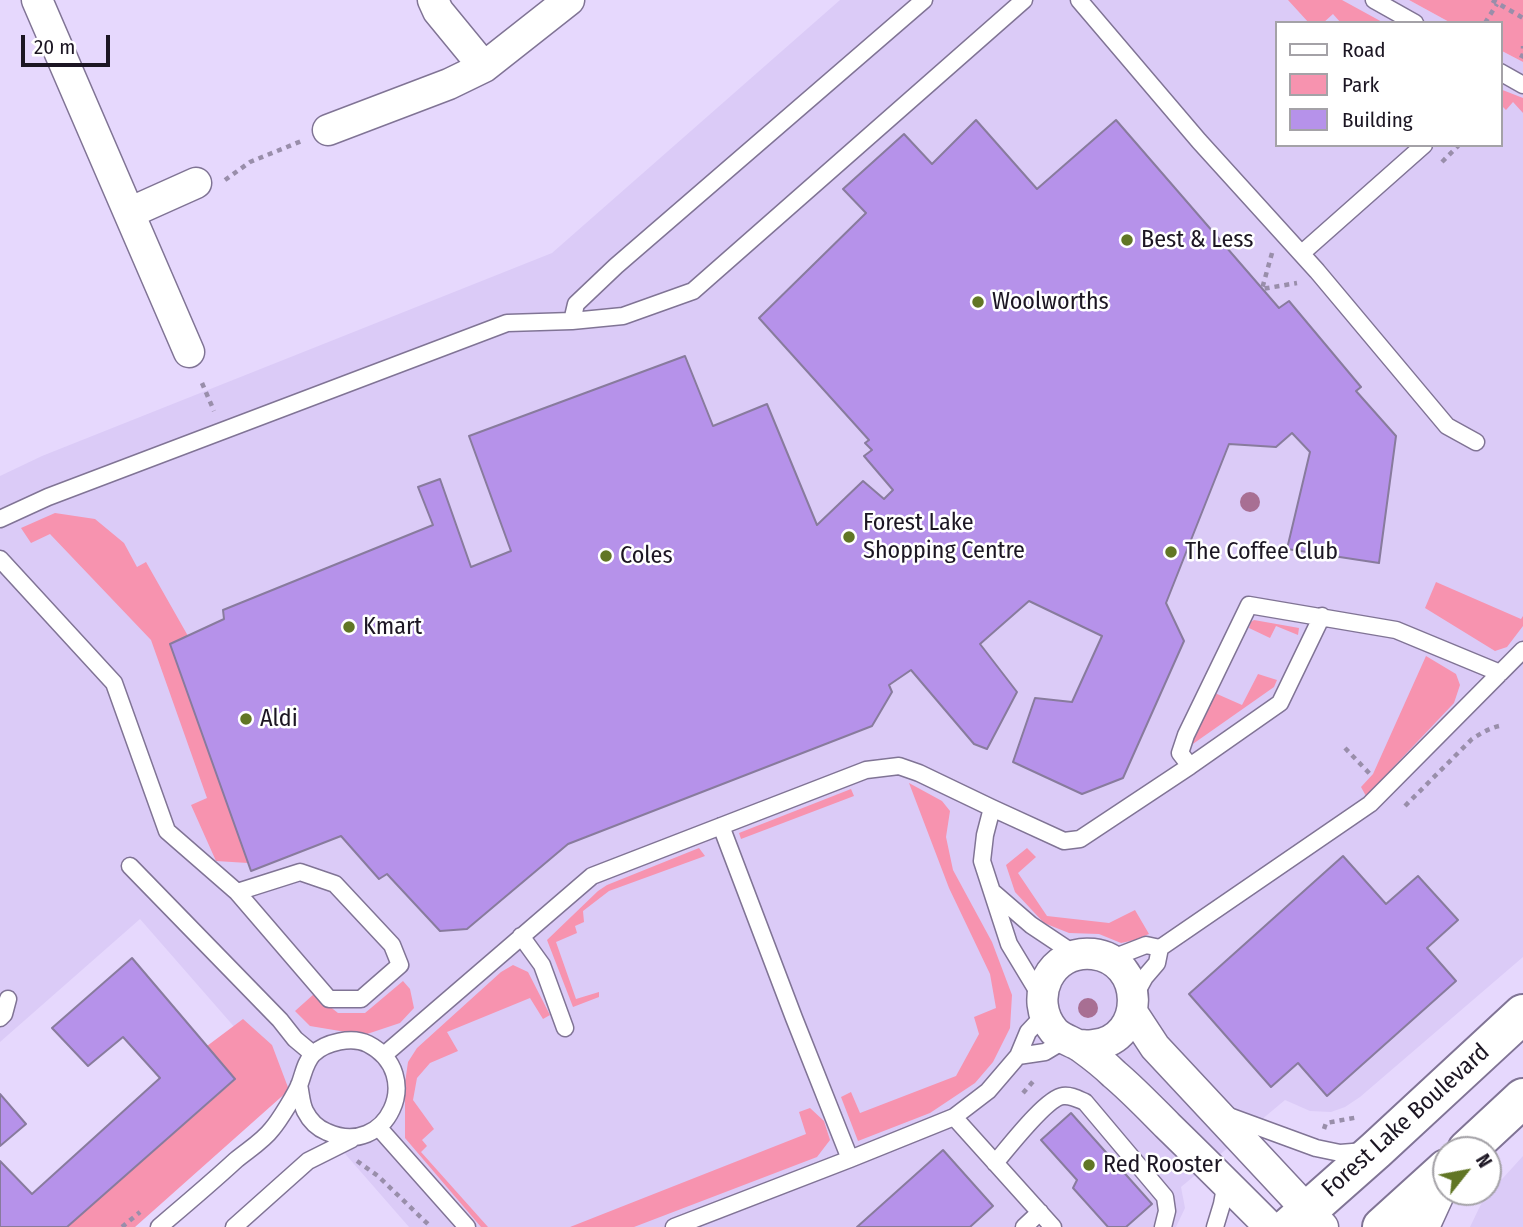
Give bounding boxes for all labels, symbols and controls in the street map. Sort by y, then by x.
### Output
scale bar [24,21,114,65]
legend [1274,21,1502,147]
text: 20 m [34,34,75,60]
text: Road [1342,37,1386,63]
text: Park [1342,72,1379,98]
text: Building [1342,107,1413,133]
place label: Best & Less [1141,226,1254,254]
marker: Best & Less [1119,232,1135,248]
place label: Woolworths [992,288,1109,316]
marker: Woolworths [970,294,986,310]
place label: Forest Lake Shopping Centre [863,509,1025,565]
marker: Forest Lake Shopping Centre [841,529,857,545]
place label: The Coffee Club [1185,538,1338,566]
place label: Coles [620,542,673,570]
marker: The Coffee Club [1163,544,1179,560]
marker: Coles [598,548,614,564]
place label: Kmart [363,613,422,641]
marker: Kmart [341,619,357,635]
place label: Aldi [260,705,298,733]
marker: Aldi [238,711,254,727]
street label: Forest Lake Boulevard [1316,1038,1496,1204]
north arrow [1432,1136,1502,1206]
text: N [1471,1150,1497,1172]
place label: Red Rooster [1103,1151,1222,1179]
marker: Red Rooster [1081,1157,1097,1173]

